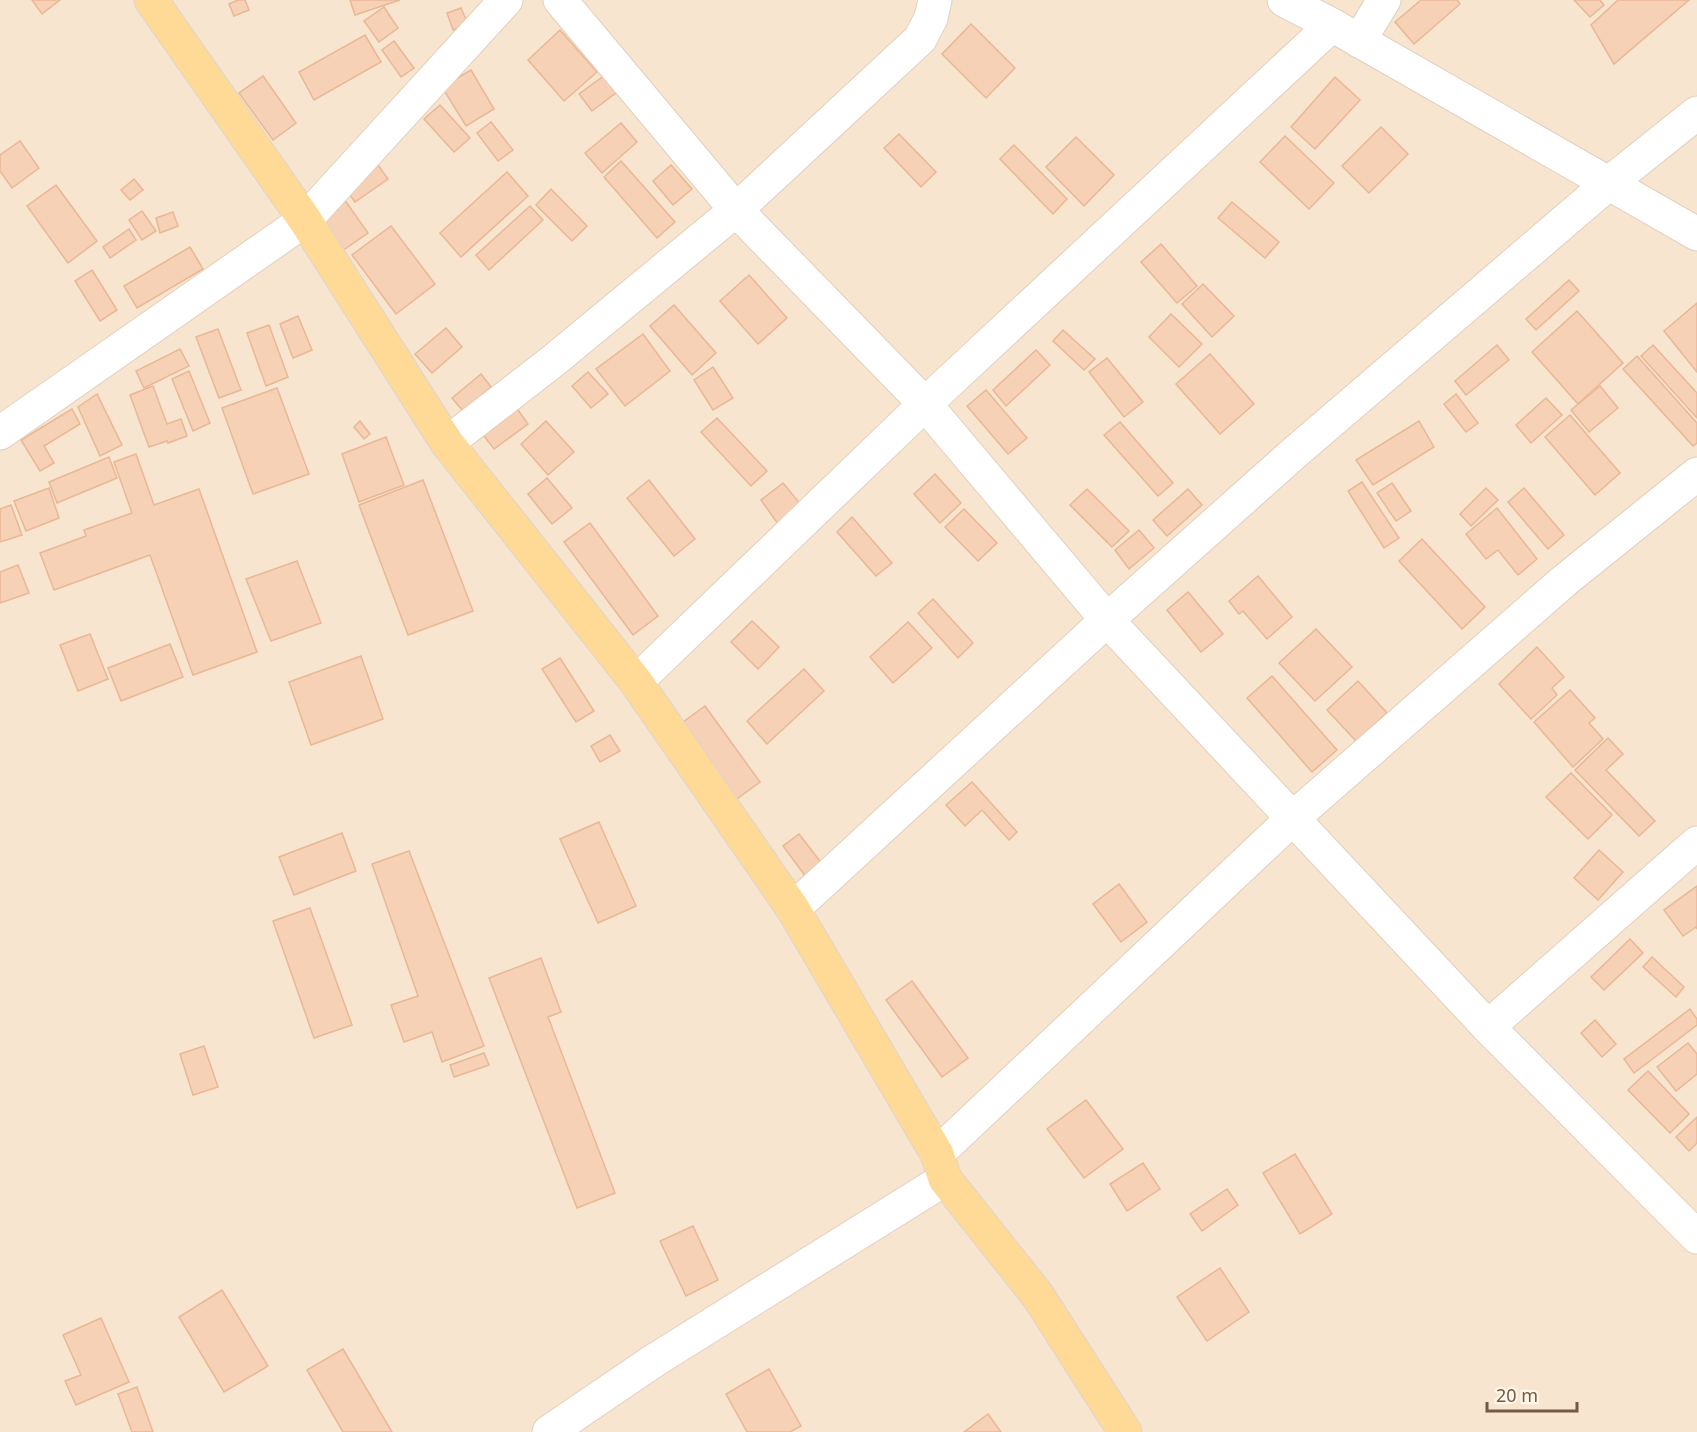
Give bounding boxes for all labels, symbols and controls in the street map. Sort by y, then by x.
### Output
scale bar [1487,1375,1577,1413]
text: 20 m [1496,1383,1538,1407]

